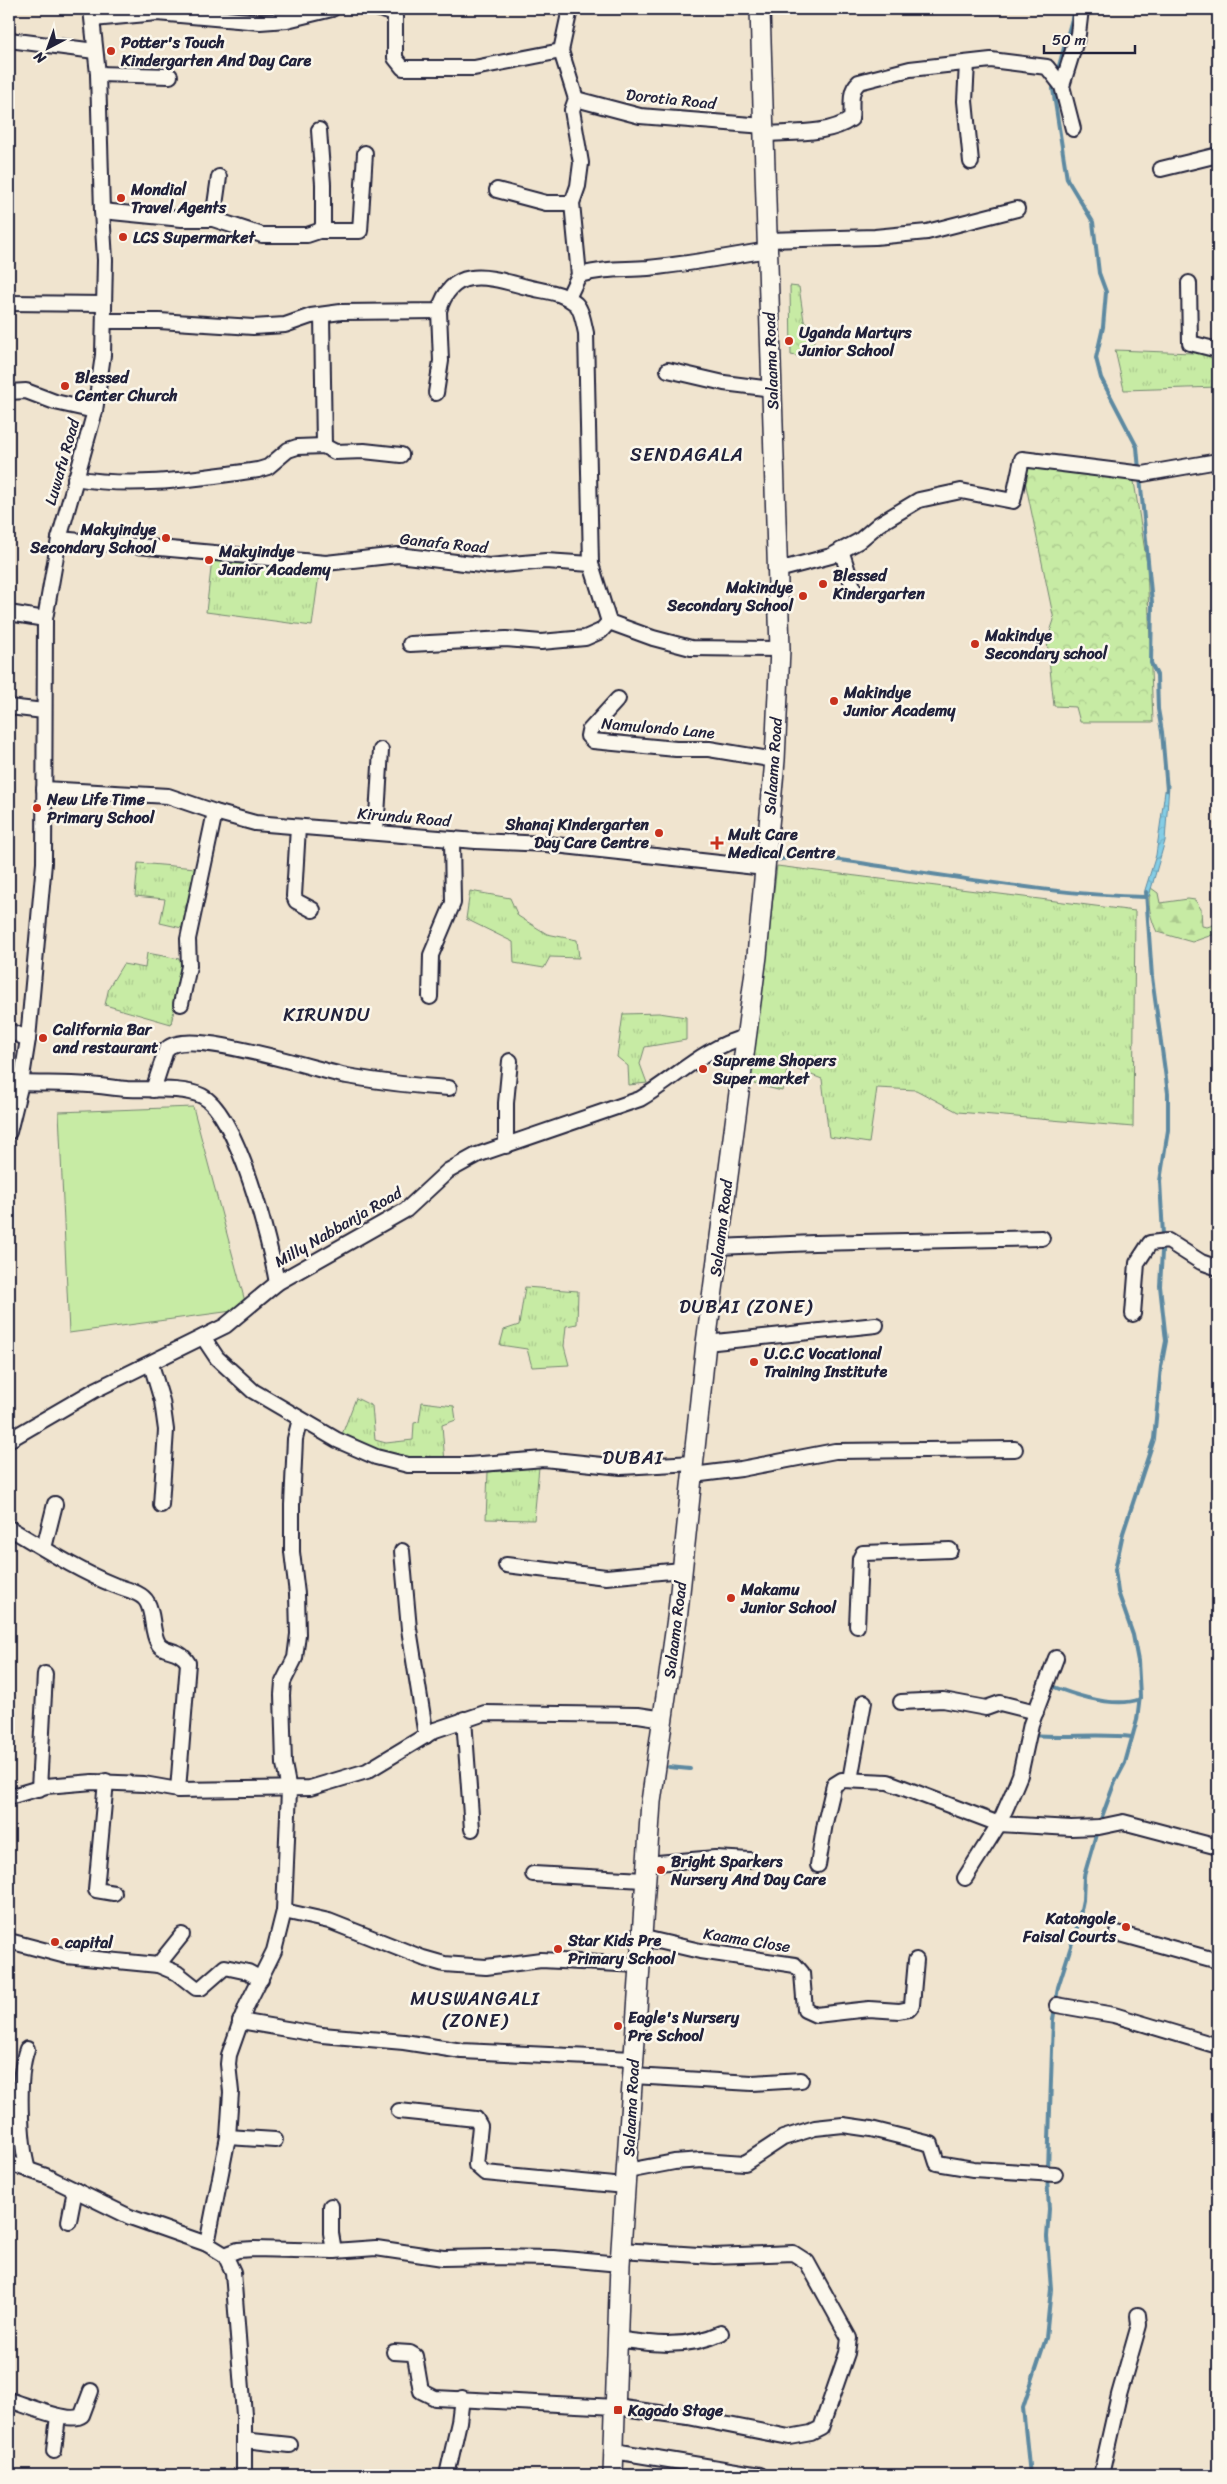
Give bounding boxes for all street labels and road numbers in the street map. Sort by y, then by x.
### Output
street label: Dorotia Road [625,80,719,118]
street label: Salaama Road [755,310,787,410]
street label: Luwafu Road [36,414,89,509]
street label: Ganafa Road [399,524,491,562]
street label: Namulondo Lane [600,709,716,747]
street label: Salaama Road [755,715,791,816]
street label: Kirundu Road [356,798,453,836]
street label: Salaama Road [701,1176,742,1278]
street label: Milly Nabbanja Road [268,1178,409,1276]
street label: Salaama Road [655,1578,696,1680]
street label: Kaama Close [701,1919,793,1961]
street label: Salaama Road [614,2057,648,2157]

